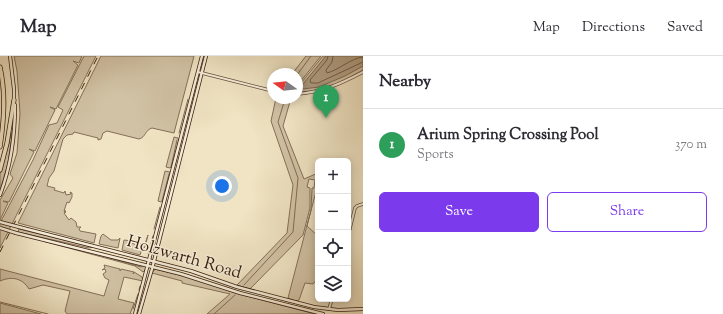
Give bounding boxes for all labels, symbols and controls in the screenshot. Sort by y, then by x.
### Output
text: Map [20,14,57,41]
text: Map [533,18,560,38]
text: Directions [582,18,645,38]
text: Saved [667,18,703,38]
north arrow [267,68,303,104]
text: Nearby [379,70,431,94]
pin: 1 [313,85,339,118]
text: Arium Spring Crossing Pool [417,125,599,146]
text: 1 [390,136,394,154]
text: 370 m [675,136,707,154]
text: Sports [417,146,454,164]
map controls [315,158,351,302]
button: + [315,158,351,194]
your location [212,176,232,196]
button: Save [379,192,539,232]
button: Share [547,192,707,232]
button: − [315,194,351,230]
street label: Holzwarth Road [124,230,244,286]
button: locate [315,230,351,266]
button: layers [315,266,351,302]

